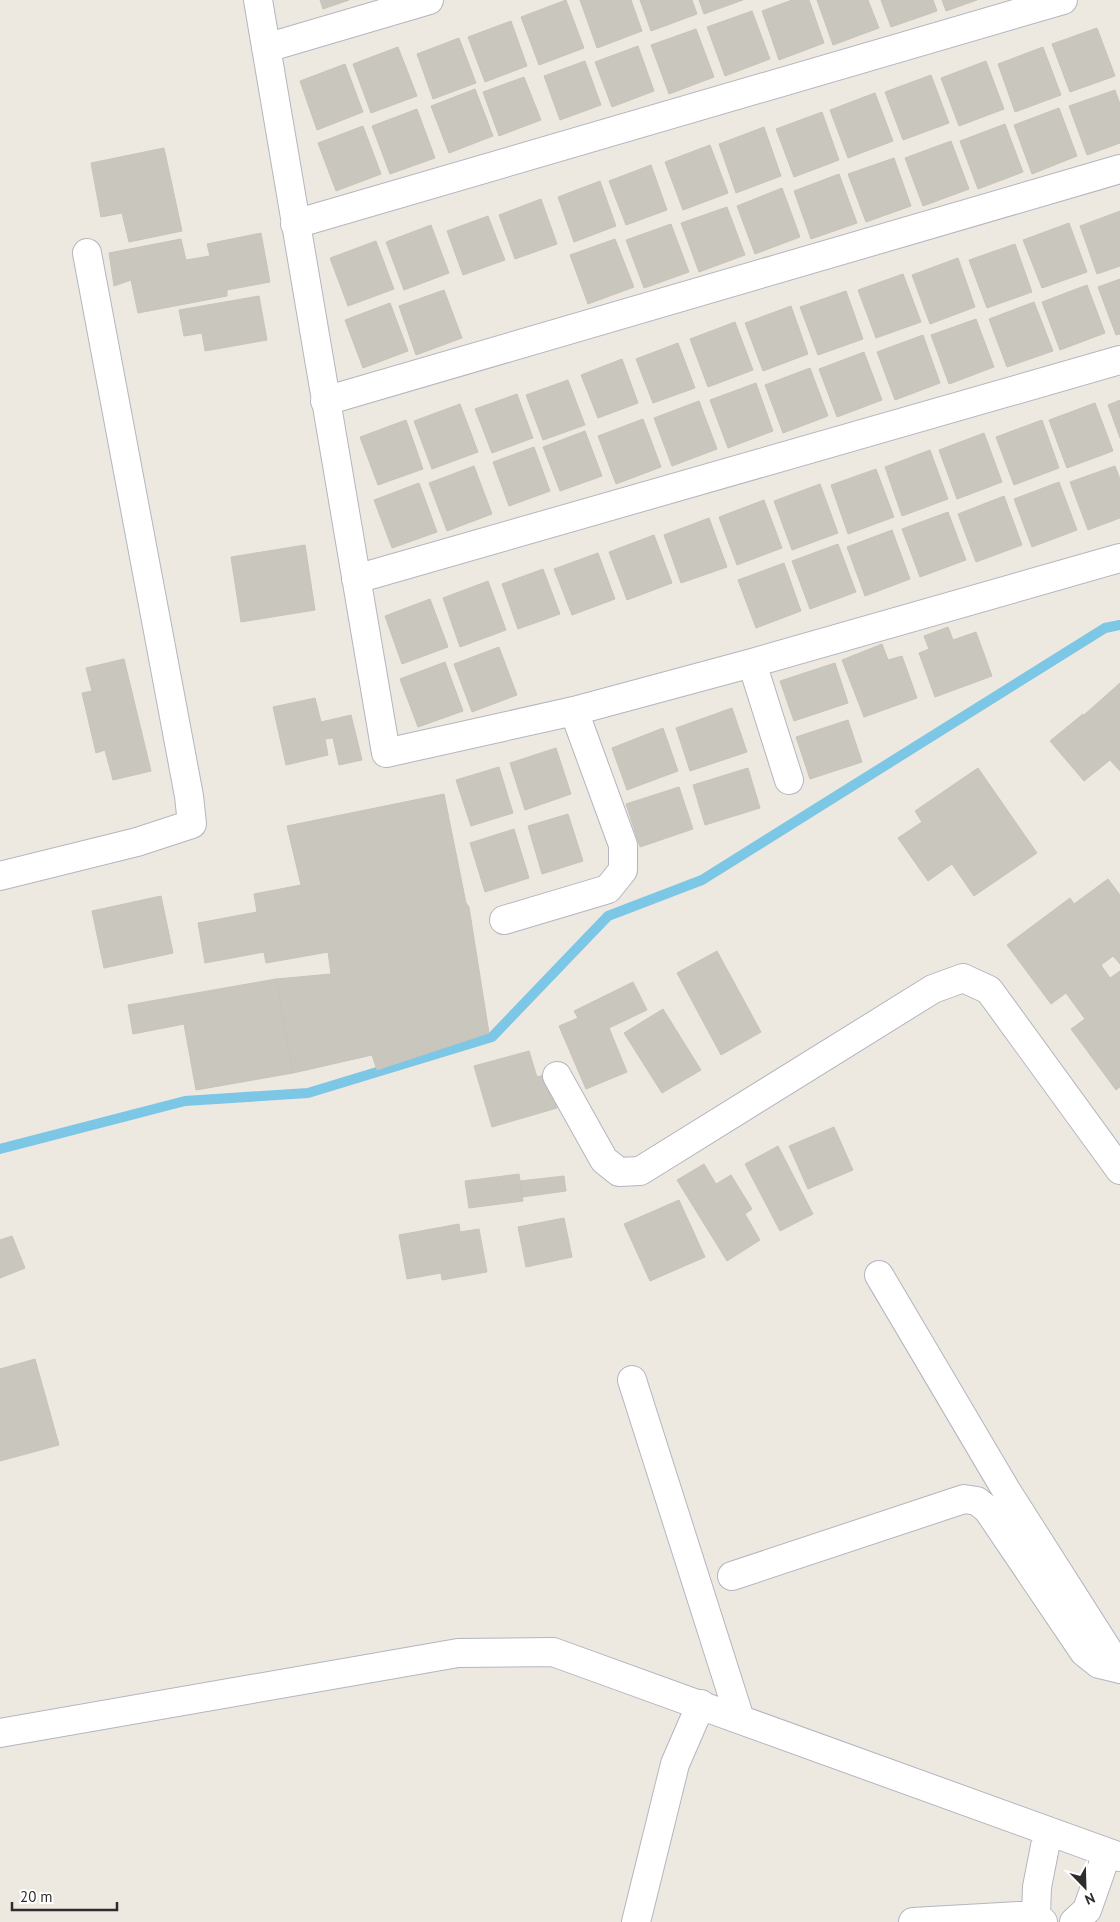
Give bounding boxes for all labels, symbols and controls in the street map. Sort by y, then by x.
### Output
north arrow [1060,1862,1110,1912]
scale bar [12,1880,118,1912]
text: 20 m [20,1887,53,1906]
text: N [1082,1889,1098,1909]

